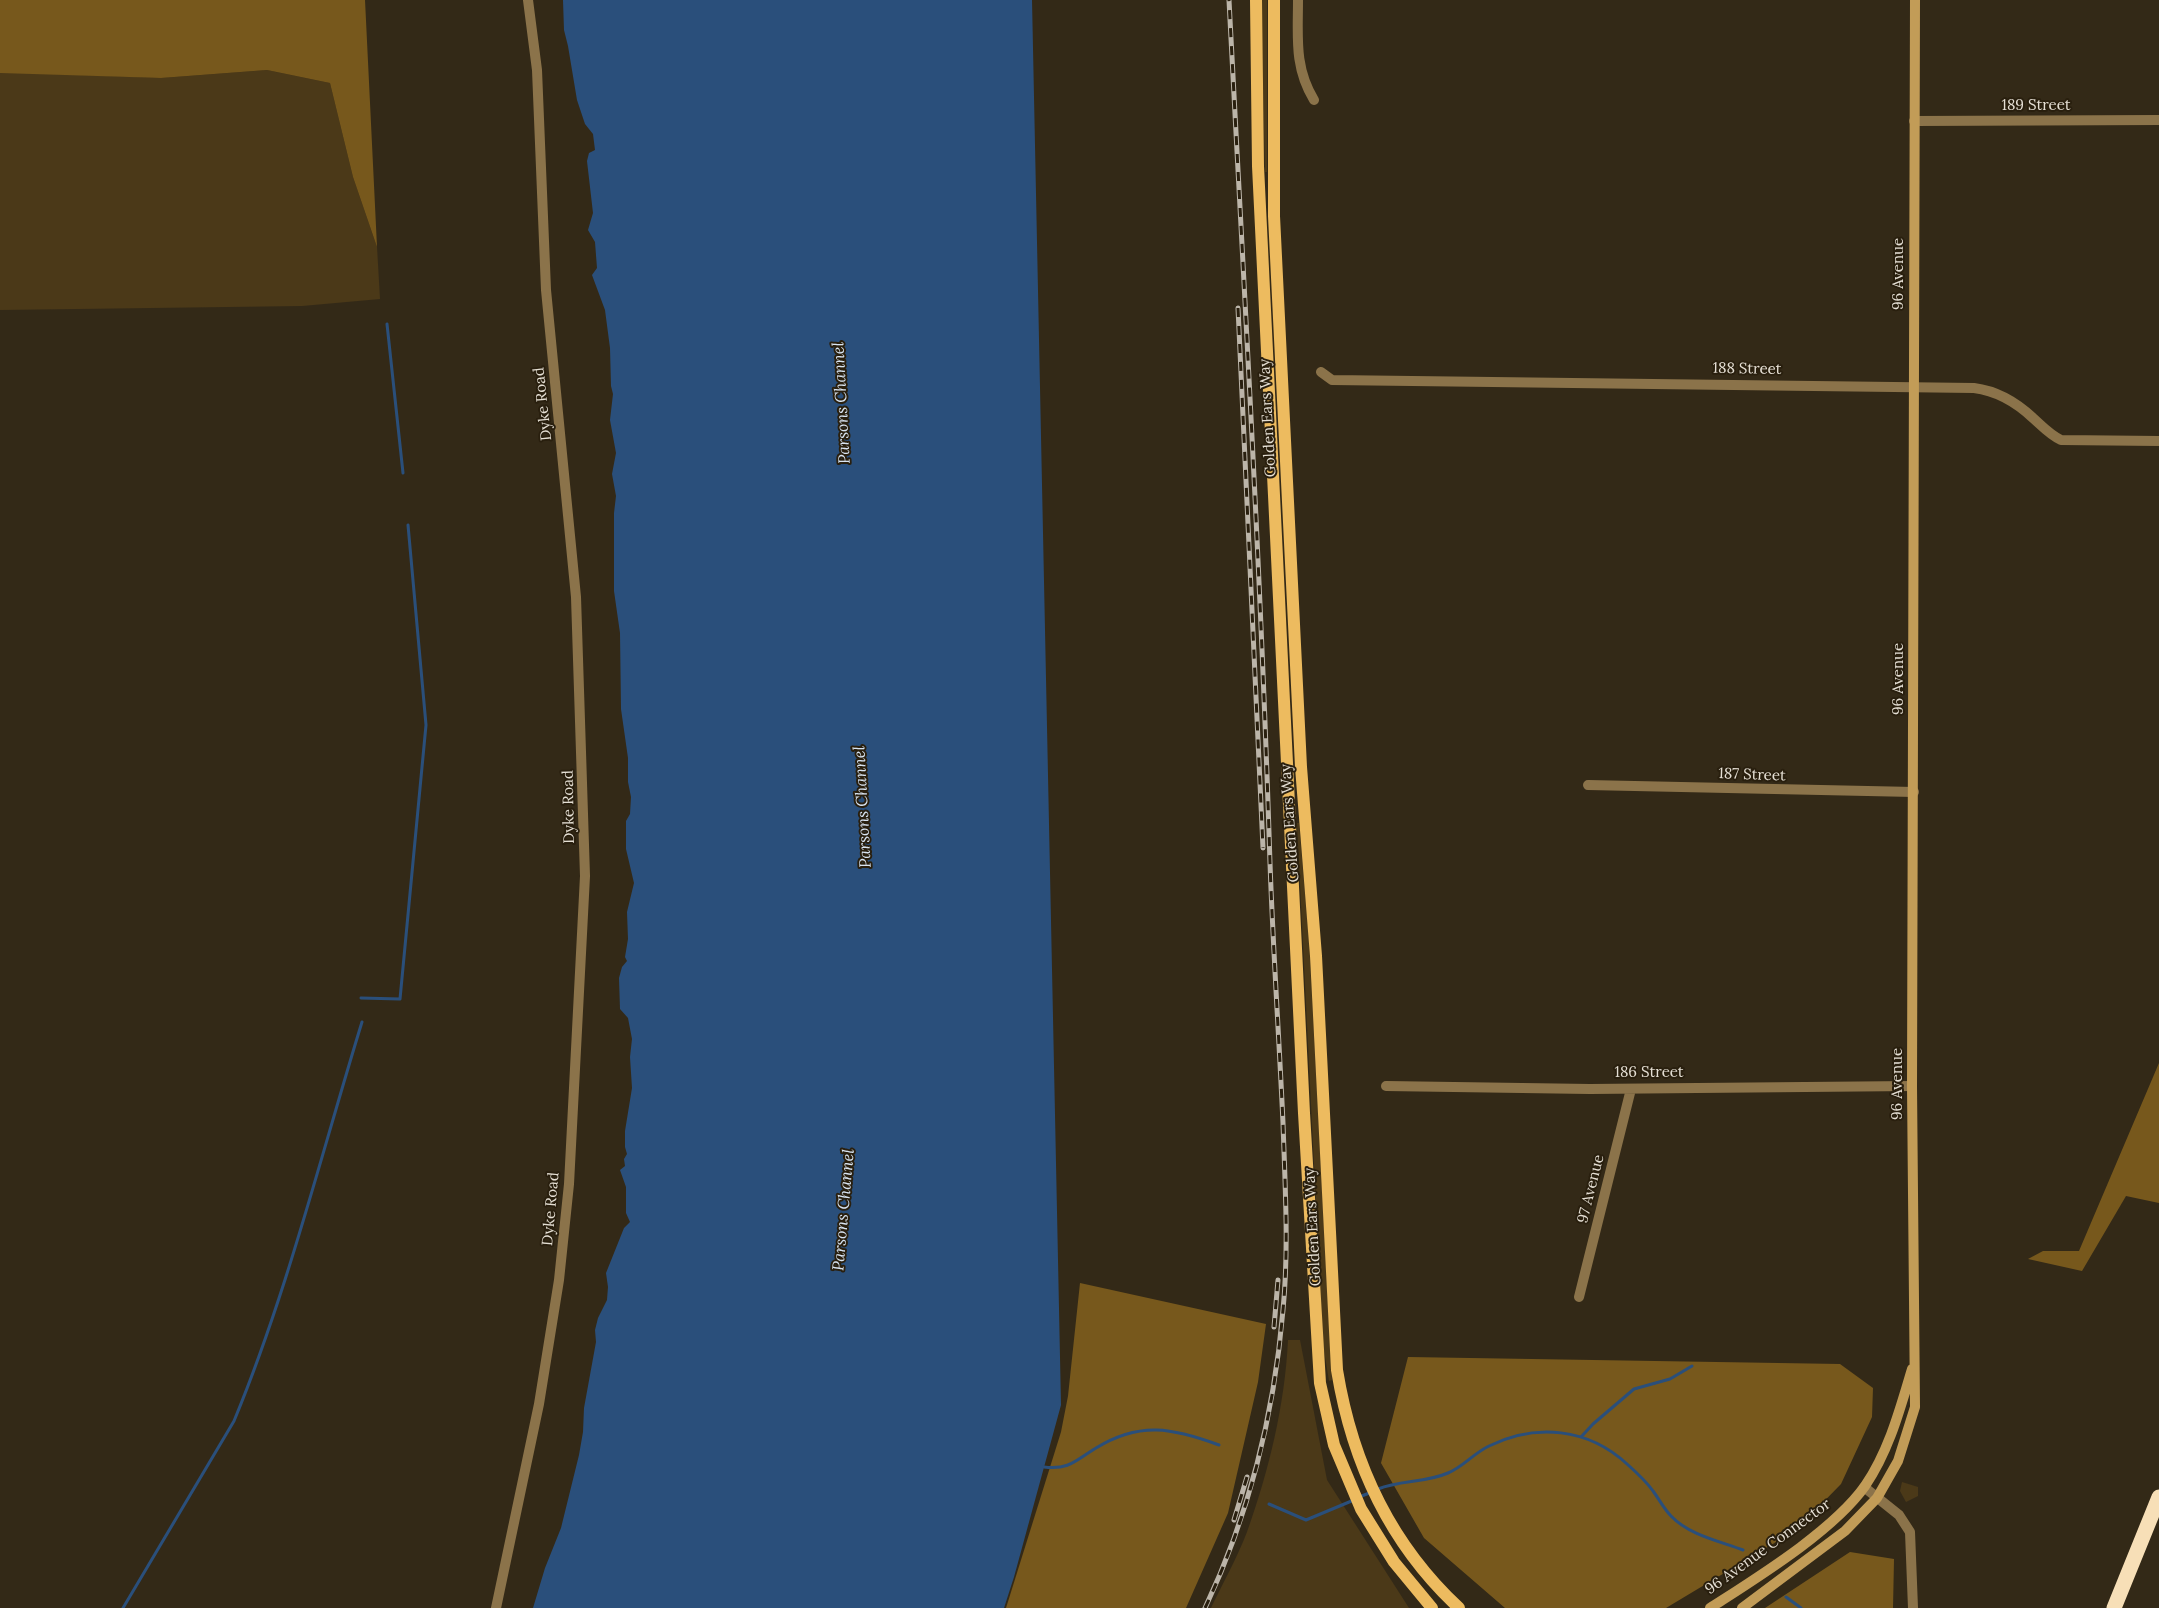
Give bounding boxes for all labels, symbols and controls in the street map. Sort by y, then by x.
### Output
street label: 189 Street [2002,97,2070,115]
street label: 96 Avenue [1890,238,1908,310]
water label: Parsons Channel [829,342,855,464]
street label: Golden Ears Way [1256,358,1280,478]
street label: 188 Street [1712,359,1782,379]
street label: Dyke Road [530,366,556,442]
street label: 96 Avenue [1890,643,1908,715]
water label: Parsons Channel [850,746,876,868]
street label: Golden Ears Way [1277,763,1303,883]
street label: 187 Street [1718,765,1786,785]
street label: Dyke Road [559,770,579,844]
street label: 96 Avenue [1889,1048,1907,1120]
street label: 186 Street [1614,1064,1684,1082]
water label: Parsons Channel [829,1148,859,1272]
street label: 97 Avenue [1574,1153,1608,1225]
street label: Golden Ears Way [1301,1167,1325,1287]
street label: Dyke Road [539,1171,563,1247]
street label: 96 Avenue Connector [1702,1495,1834,1599]

